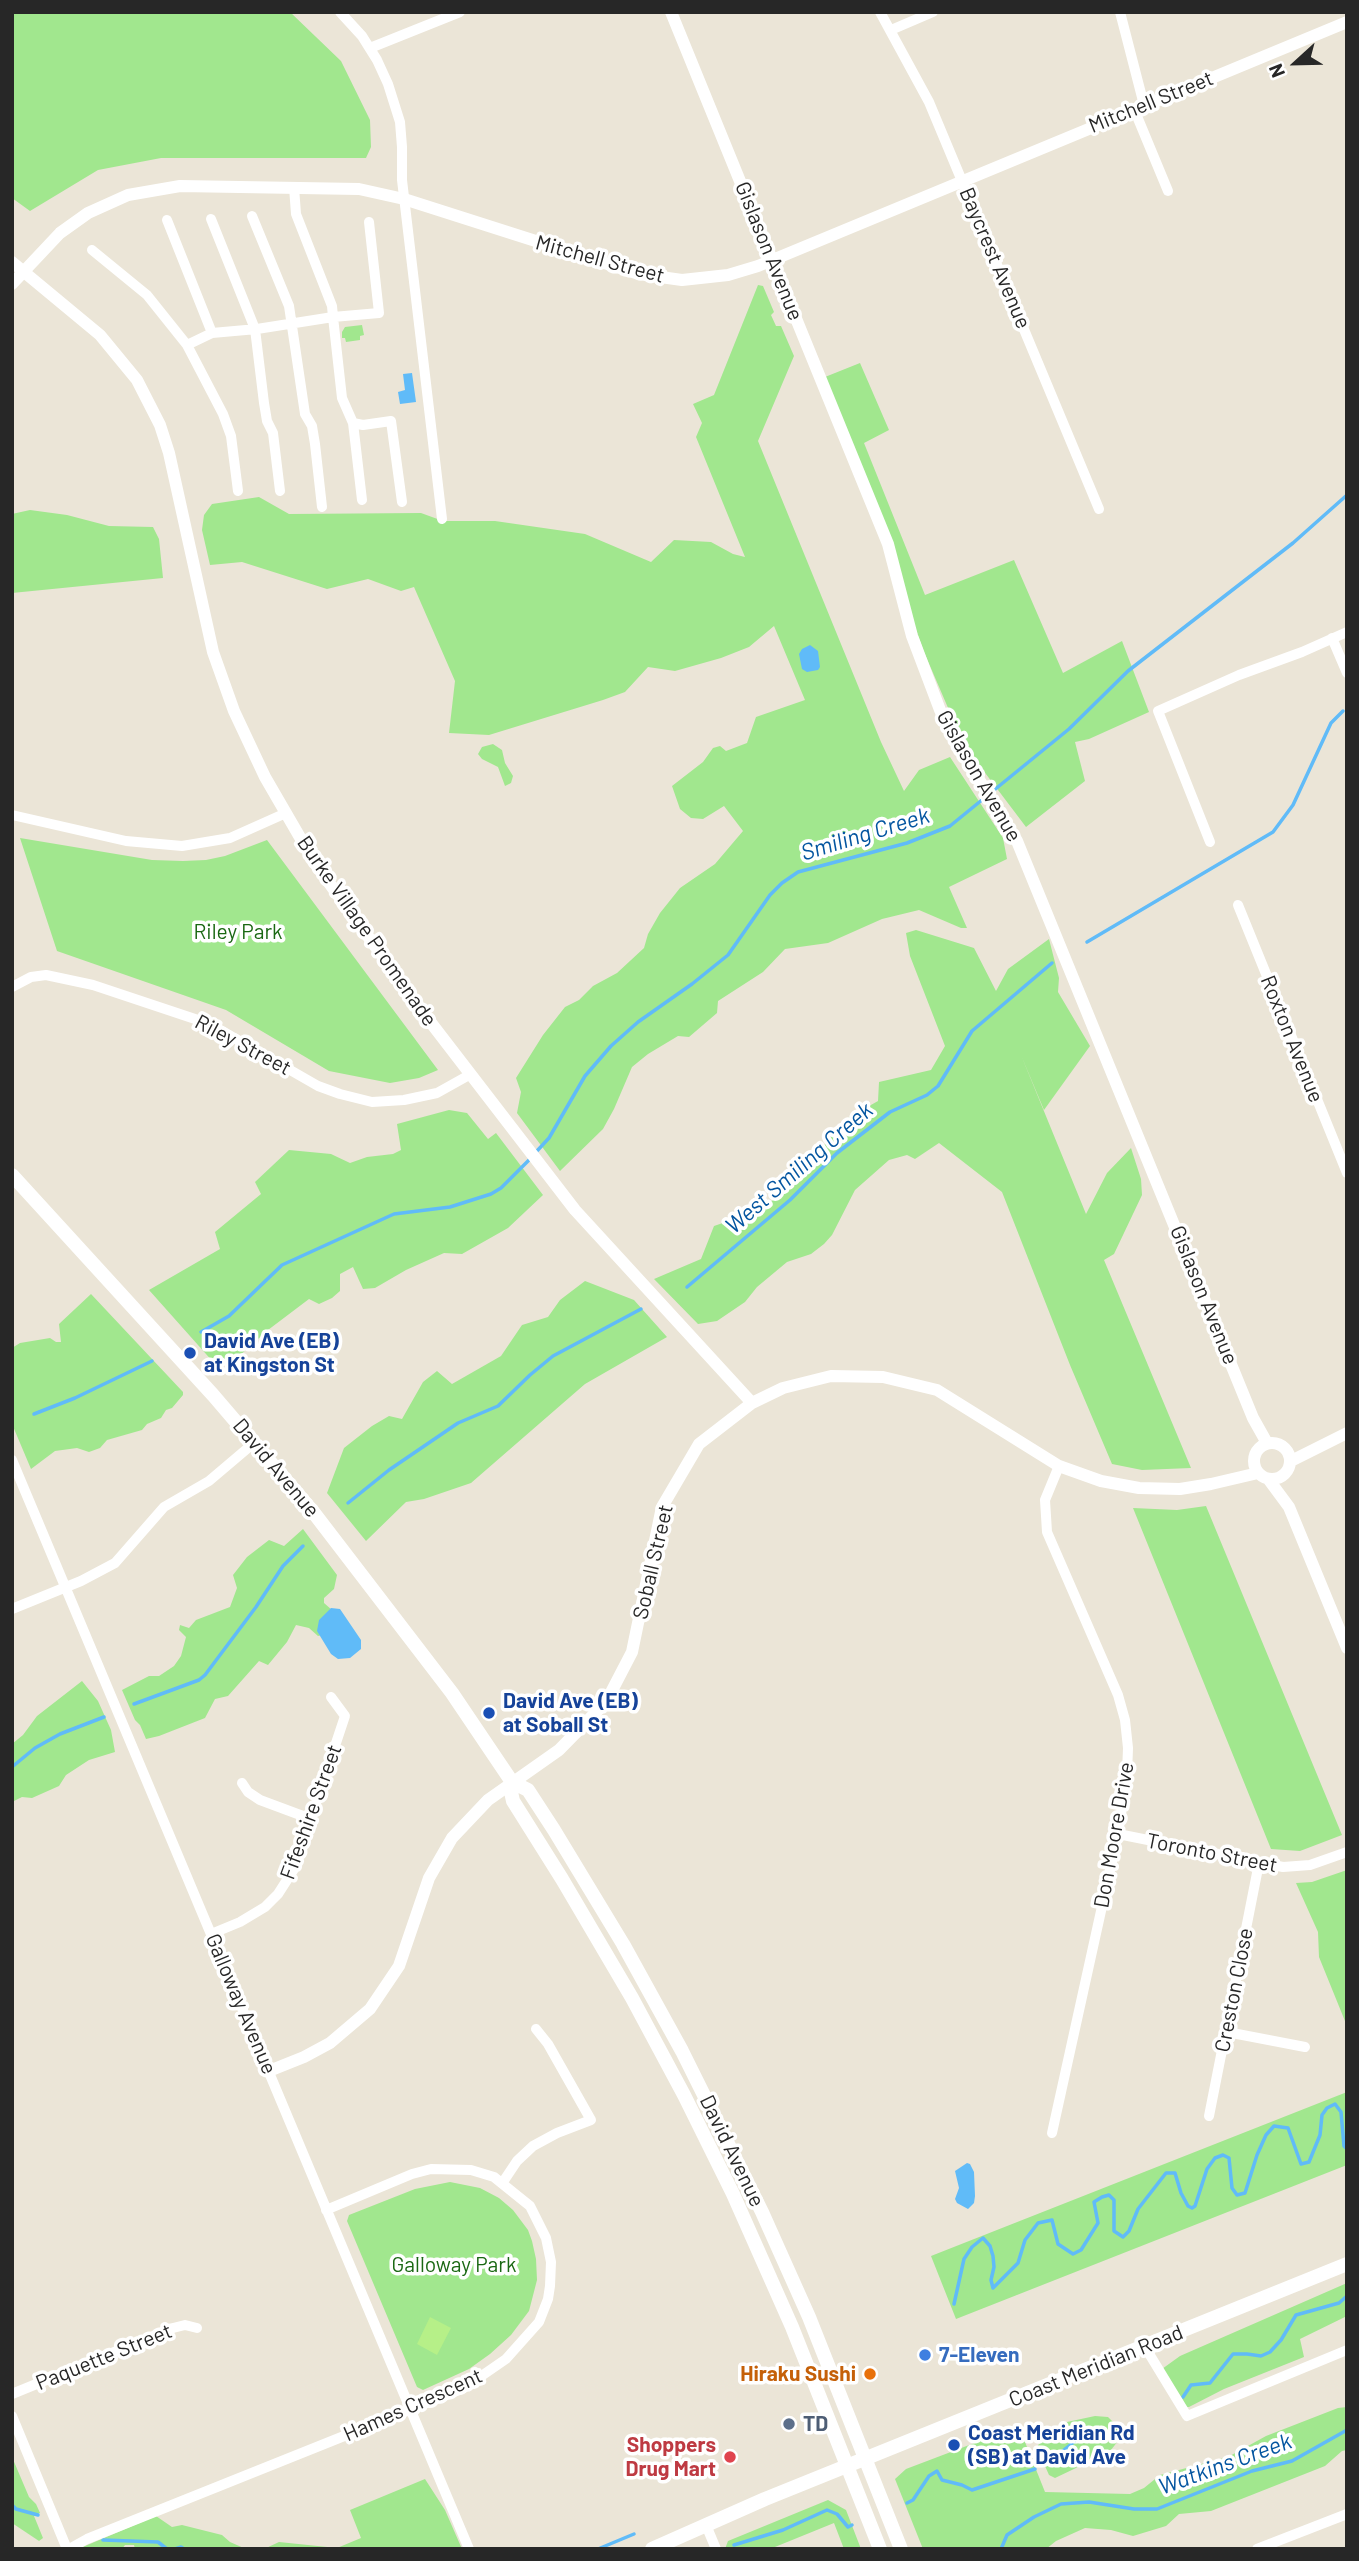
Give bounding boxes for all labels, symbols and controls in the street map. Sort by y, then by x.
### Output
north arrow [1261,28,1331,98]
text: N [1263,61,1289,81]
street label: Mitchell Street [1085,66,1217,138]
street label: Gislason Avenue [730,178,808,324]
street label: Baycrest Avenue [954,184,1036,332]
street label: Mitchell Street [533,230,667,288]
street label: Gislason Avenue [931,706,1027,846]
water label: Smiling Creek [797,801,933,867]
street label: Burke Village Promenade [292,831,442,1031]
park label: Riley Park [193,919,283,945]
street label: Roxton Avenue [1255,972,1329,1106]
street label: Riley Street [191,1009,295,1081]
water label: West Smiling Creek [720,1096,878,1240]
street label: Gislason Avenue [1165,1222,1243,1368]
place label: David Ave (EB) at Kingston St [204,1328,339,1378]
marker: David Ave (EB) at Kingston St [182,1345,198,1361]
street label: David Avenue [227,1413,325,1523]
street label: Soball Street [628,1502,678,1622]
place label: David Ave (EB) at Soball St [503,1688,638,1738]
marker: David Ave (EB) at Soball St [481,1705,497,1721]
street label: Fifeshire Street [275,1741,347,1883]
street label: Don Moore Drive [1089,1760,1139,1910]
street label: Toronto Street [1145,1828,1279,1878]
street label: Creston Close [1210,1926,1258,2054]
street label: Galloway Avenue [200,1930,282,2078]
street label: David Avenue [694,2091,770,2211]
park label: Galloway Park [392,2252,516,2278]
street label: Paquette Street [32,2318,176,2396]
street label: Coast Meridian Road [1005,2320,1187,2412]
place label: 7-Eleven [939,2342,1019,2368]
marker: 7-Eleven [917,2347,933,2363]
place label: Hiraku Sushi [740,2361,856,2387]
street label: Hames Crescent [340,2363,486,2447]
marker: Hiraku Sushi [862,2366,878,2382]
place label: TD [803,2411,828,2437]
marker: TD [781,2416,797,2432]
place label: Coast Meridian Rd (SB) at David Ave [968,2420,1135,2470]
water label: Watkins Creek [1155,2427,1295,2501]
place label: Shoppers Drug Mart [625,2432,716,2482]
marker: Coast Meridian Rd (SB) at David Ave [946,2437,962,2453]
marker: Shoppers Drug Mart [722,2449,738,2465]

